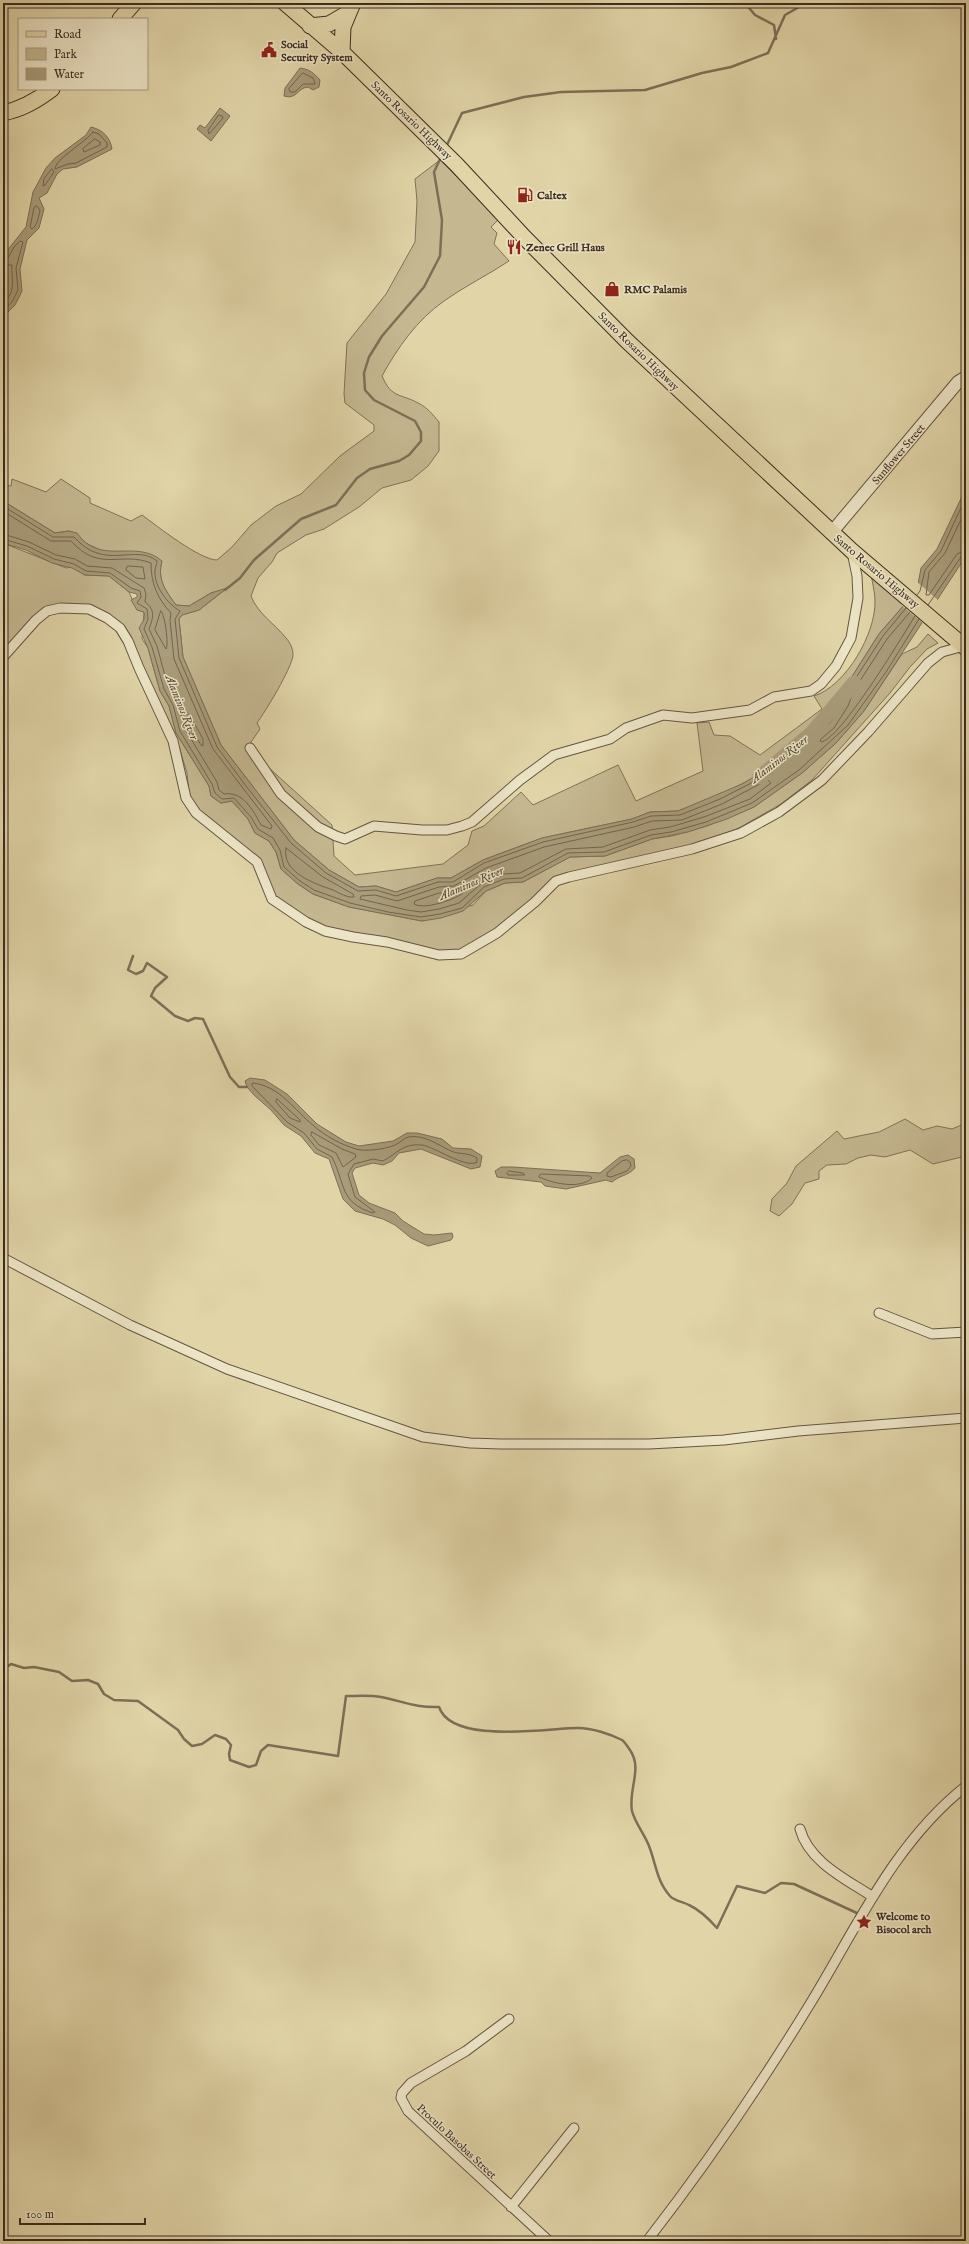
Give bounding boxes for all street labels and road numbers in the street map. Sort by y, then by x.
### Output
street label: Santo Rosario Highway [368,78,455,164]
street label: Santo Rosario Highway [595,309,682,395]
street label: Sunflower Street [869,421,928,488]
street label: Santo Rosario Highway [831,532,923,612]
street label: Proculo Basobas Street [413,2101,499,2182]

